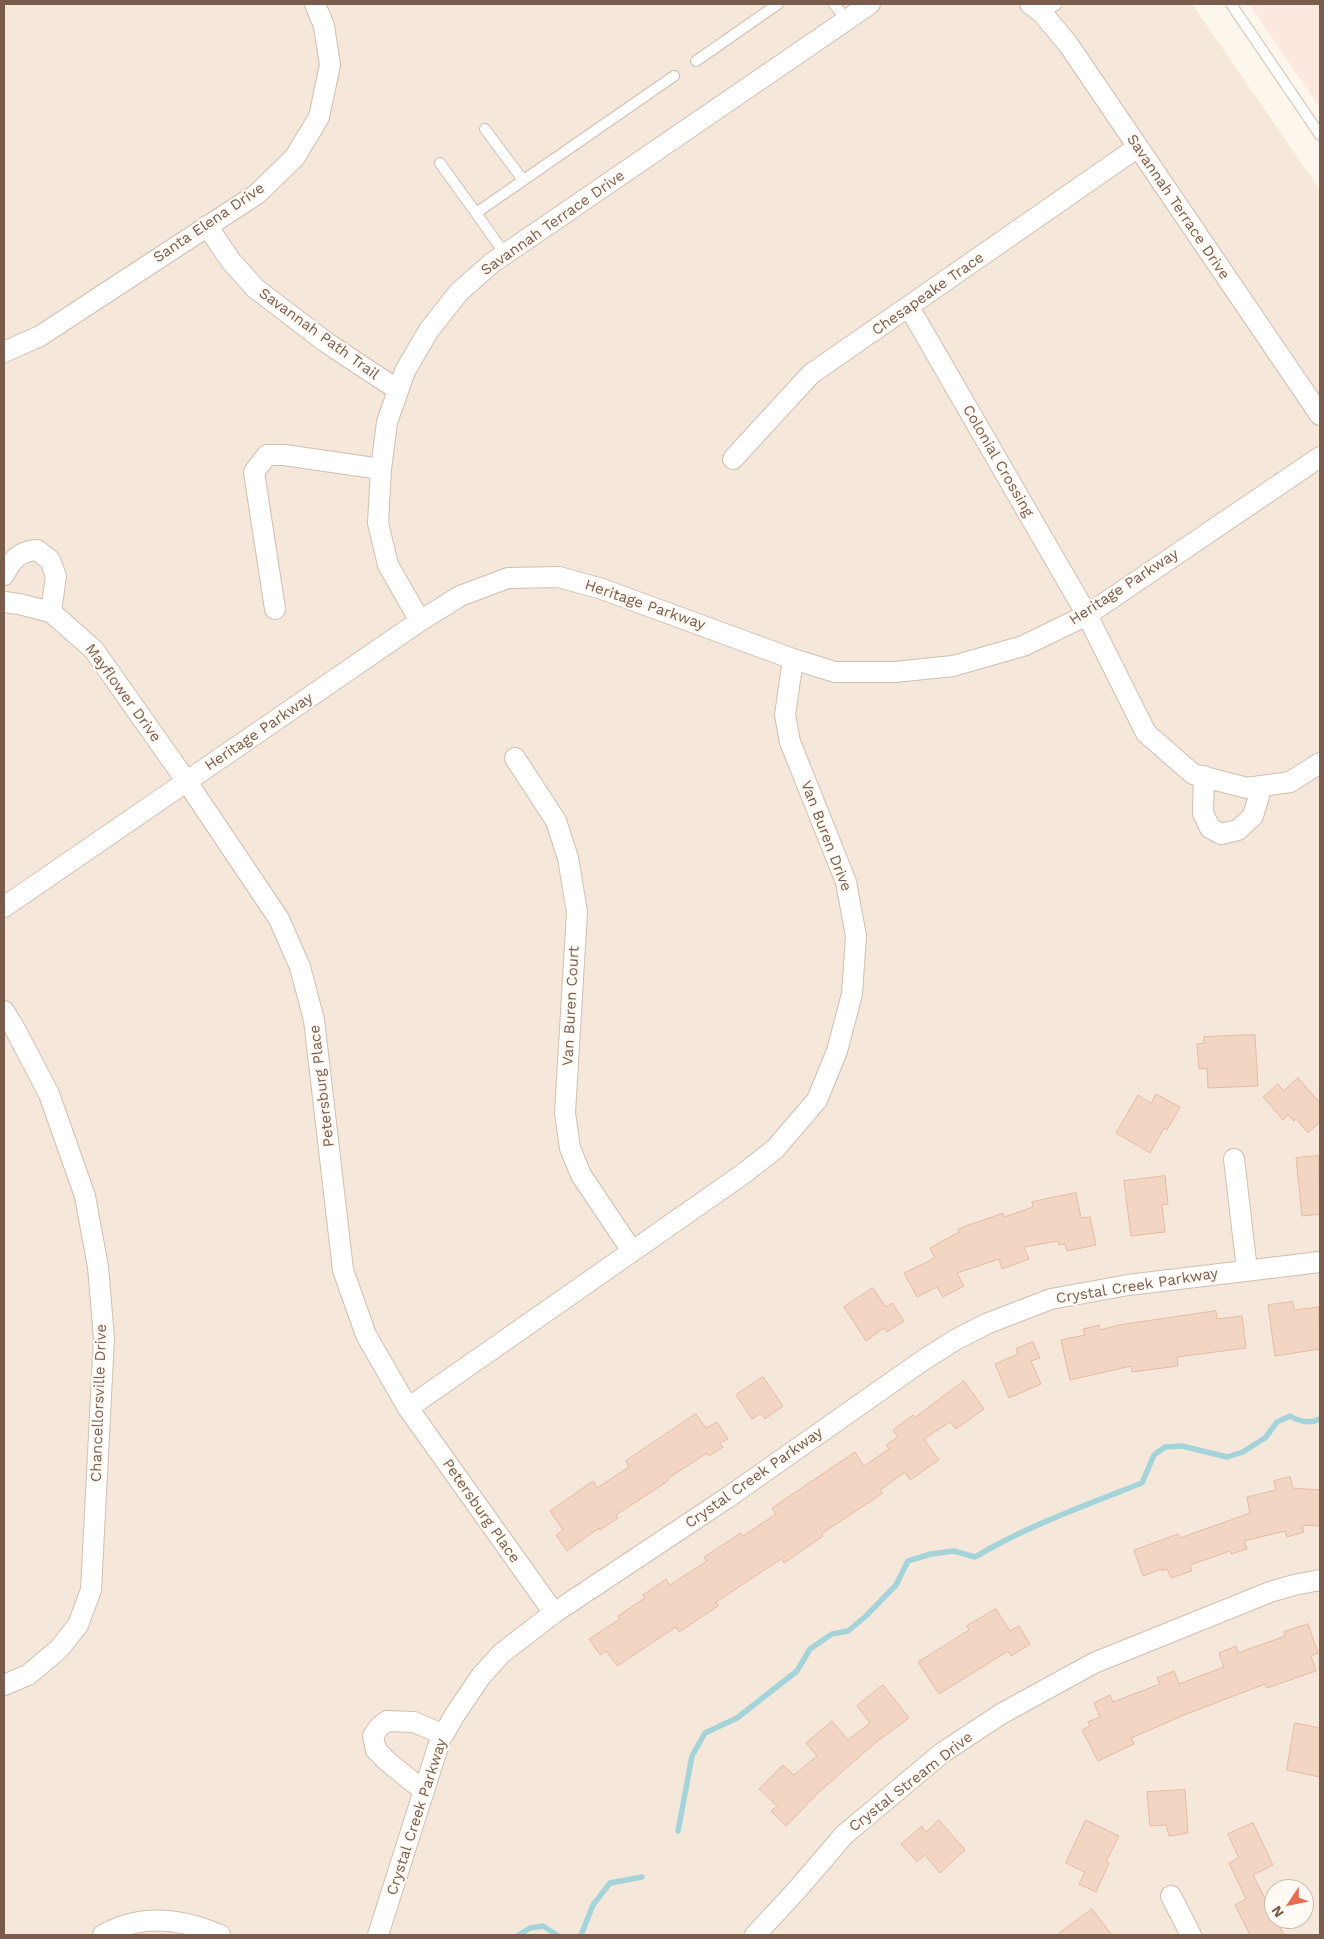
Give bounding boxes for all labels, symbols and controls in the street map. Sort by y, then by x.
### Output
street label: Savannah Terrace Drive [1123,131,1233,283]
street label: Savannah Terrace Drive [478,166,628,280]
street label: Santa Elena Drive [150,179,268,267]
street label: Chesapeake Trace [869,249,987,339]
street label: Savannah Path Trail [255,284,383,384]
street label: Colonial Crossing [959,402,1037,520]
street label: Heritage Parkway [1066,545,1182,629]
street label: Heritage Parkway [582,576,708,634]
street label: Mayflower Drive [81,640,165,746]
street label: Heritage Parkway [201,689,317,775]
street label: Van Buren Drive [797,778,855,894]
street label: Van Buren Court [559,946,583,1066]
street label: Petersburg Place [306,1024,338,1148]
street label: Crystal Creek Parkway [1055,1264,1219,1308]
street label: Chancellorsville Drive [87,1324,111,1482]
street label: Crystal Creek Parkway [682,1424,826,1532]
street label: Petersburg Place [438,1456,524,1566]
street label: Crystal Stream Drive [846,1728,976,1836]
street label: Crystal Creek Parkway [383,1736,451,1898]
north arrow [1264,1879,1314,1929]
text: N [1268,1903,1287,1921]

